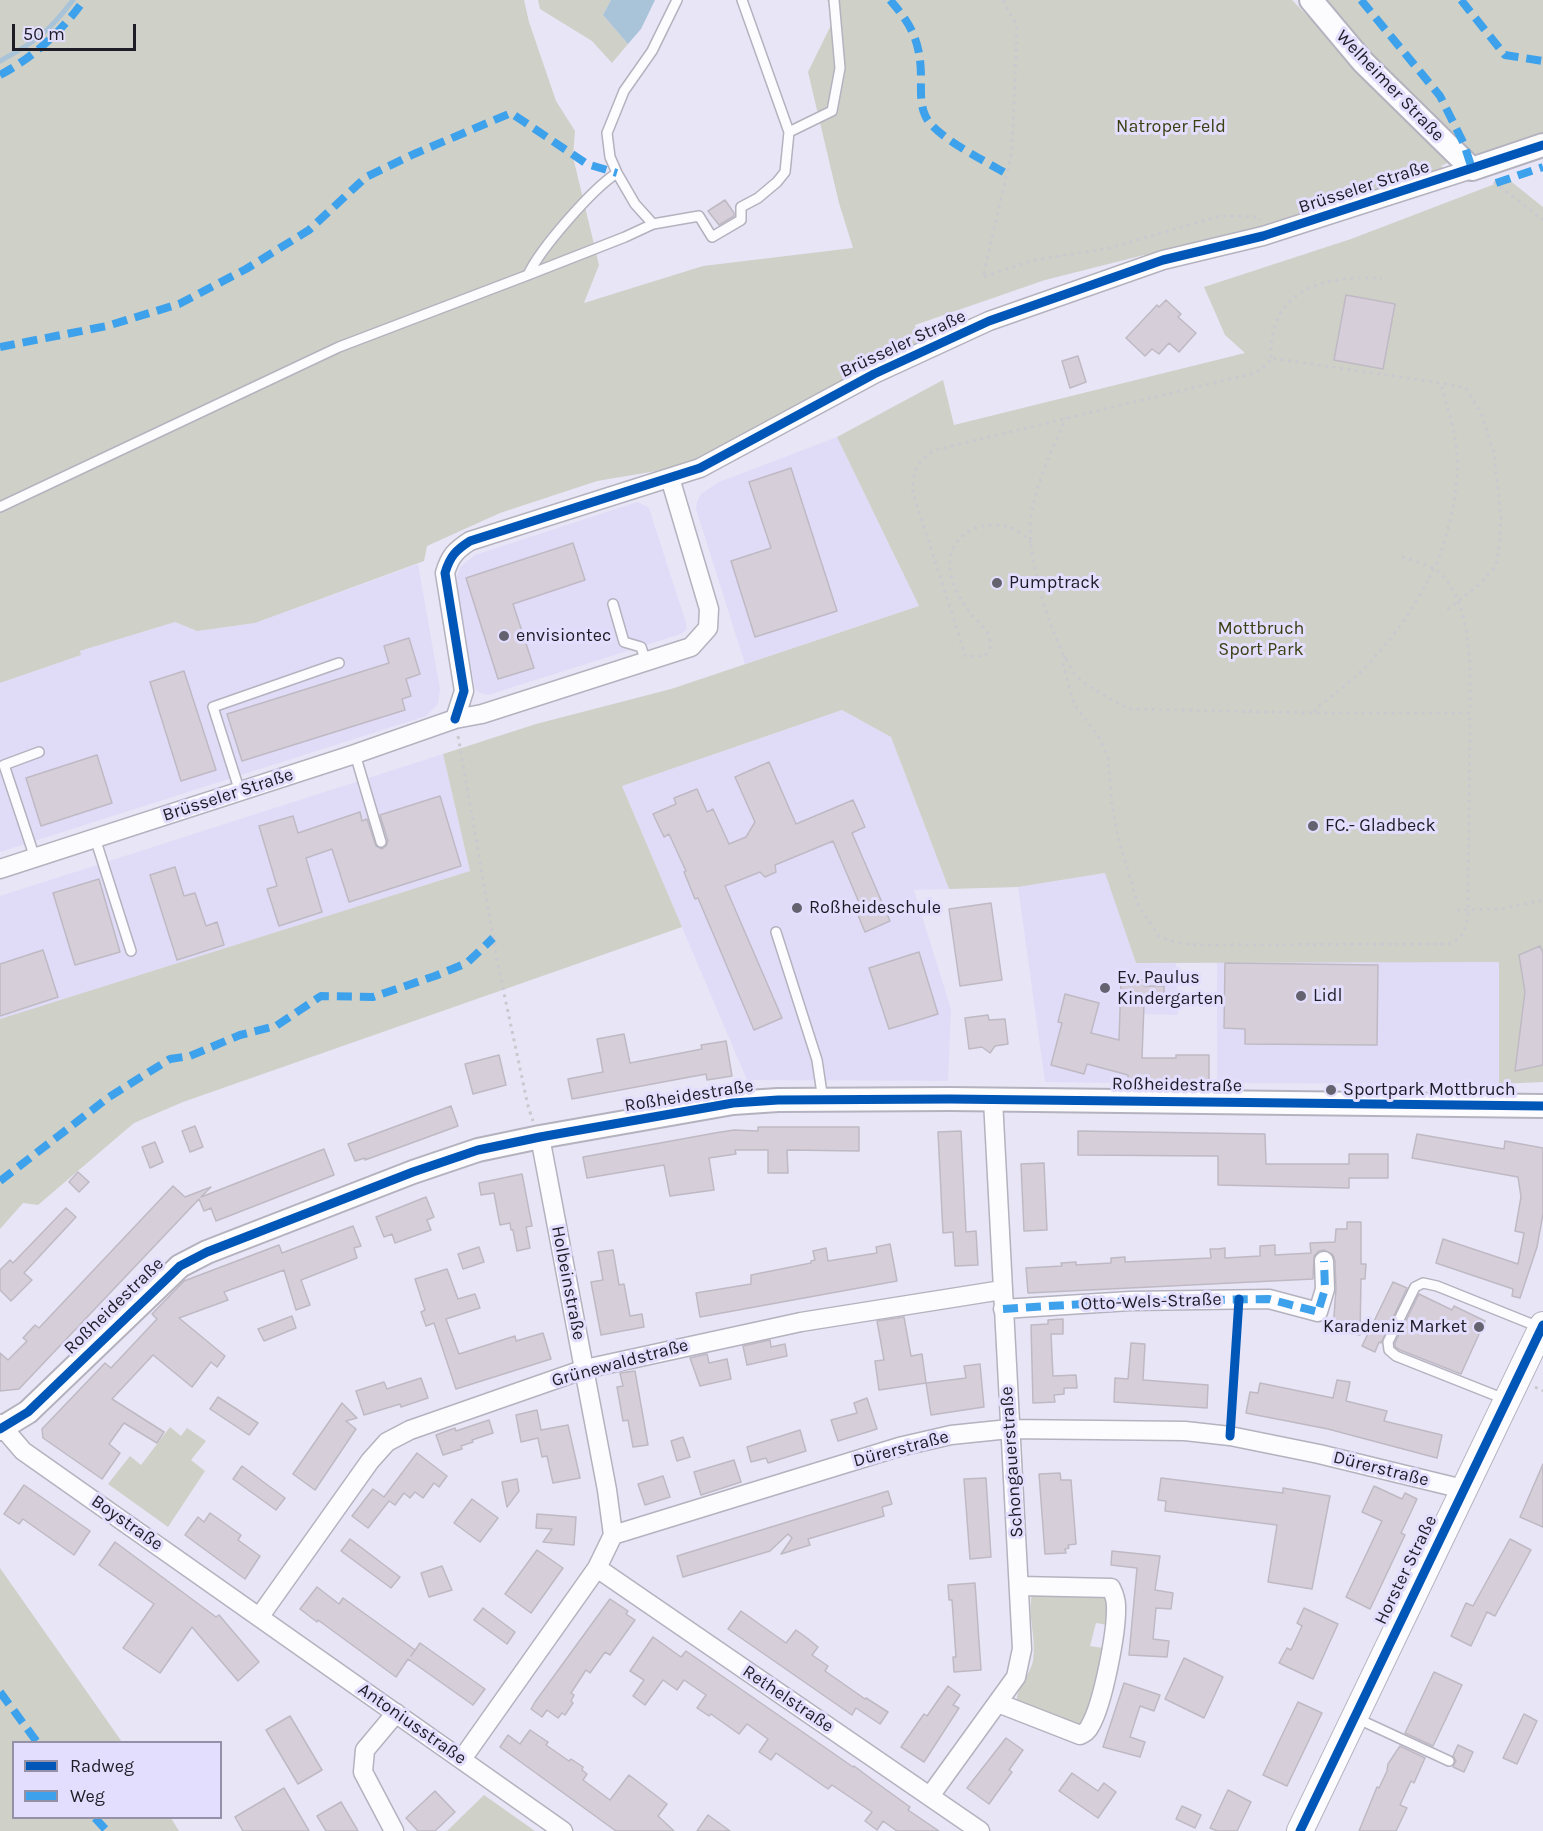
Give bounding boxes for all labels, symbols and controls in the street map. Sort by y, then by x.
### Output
scale bar [15,12,140,50]
text: 50 m [23,23,65,45]
street label: Welheimer Straße [1331,26,1449,146]
park label: Natroper Feld [1116,116,1226,138]
street label: Brüsseler Straße [1296,156,1432,218]
street label: Brüsseler Straße [837,305,969,383]
place label: Pumptrack [1009,572,1100,594]
marker: Pumptrack [990,576,1004,590]
park label: Mottbruch Sport Park [1218,618,1304,660]
place label: envisiontec [516,625,611,647]
marker: envisiontec [497,629,511,643]
street label: Brüsseler Straße [160,764,296,826]
place label: FC.- Gladbeck [1325,815,1436,837]
marker: FC.- Gladbeck [1306,819,1320,833]
place label: Roßheideschule [809,897,941,919]
marker: Roßheideschule [790,901,804,915]
place label: Ev. Paulus Kindergarten [1117,967,1224,1010]
marker: Ev. Paulus Kindergarten [1098,981,1112,995]
place label: Lidl [1313,985,1342,1007]
marker: Lidl [1294,989,1308,1003]
street label: Roßheidestraße [1112,1073,1242,1097]
street label: Roßheidestraße [623,1075,755,1117]
place label: Sportpark Mottbruch [1343,1079,1516,1101]
marker: Sportpark Mottbruch [1324,1083,1338,1097]
street label: Holbeinstraße [546,1224,590,1342]
street label: Roßheidestraße [60,1253,168,1359]
street label: Otto-Wels-Straße [1080,1289,1222,1315]
place label: Karadeniz Market [1323,1316,1467,1338]
marker: Karadeniz Market [1472,1320,1486,1334]
street label: Grünewaldstraße [549,1334,691,1392]
street label: Schongauerstraße [996,1386,1028,1538]
street label: Dürerstraße [851,1426,951,1472]
street label: Dürerstraße [1331,1447,1431,1491]
street label: Boystraße [87,1491,167,1555]
street label: Horster Straße [1370,1512,1442,1628]
street label: Rethelstraße [738,1661,838,1737]
street label: Antoniusstraße [354,1679,470,1769]
legend [12,1741,222,1819]
text: Radweg [70,1755,134,1777]
text: Weg [70,1785,105,1807]

